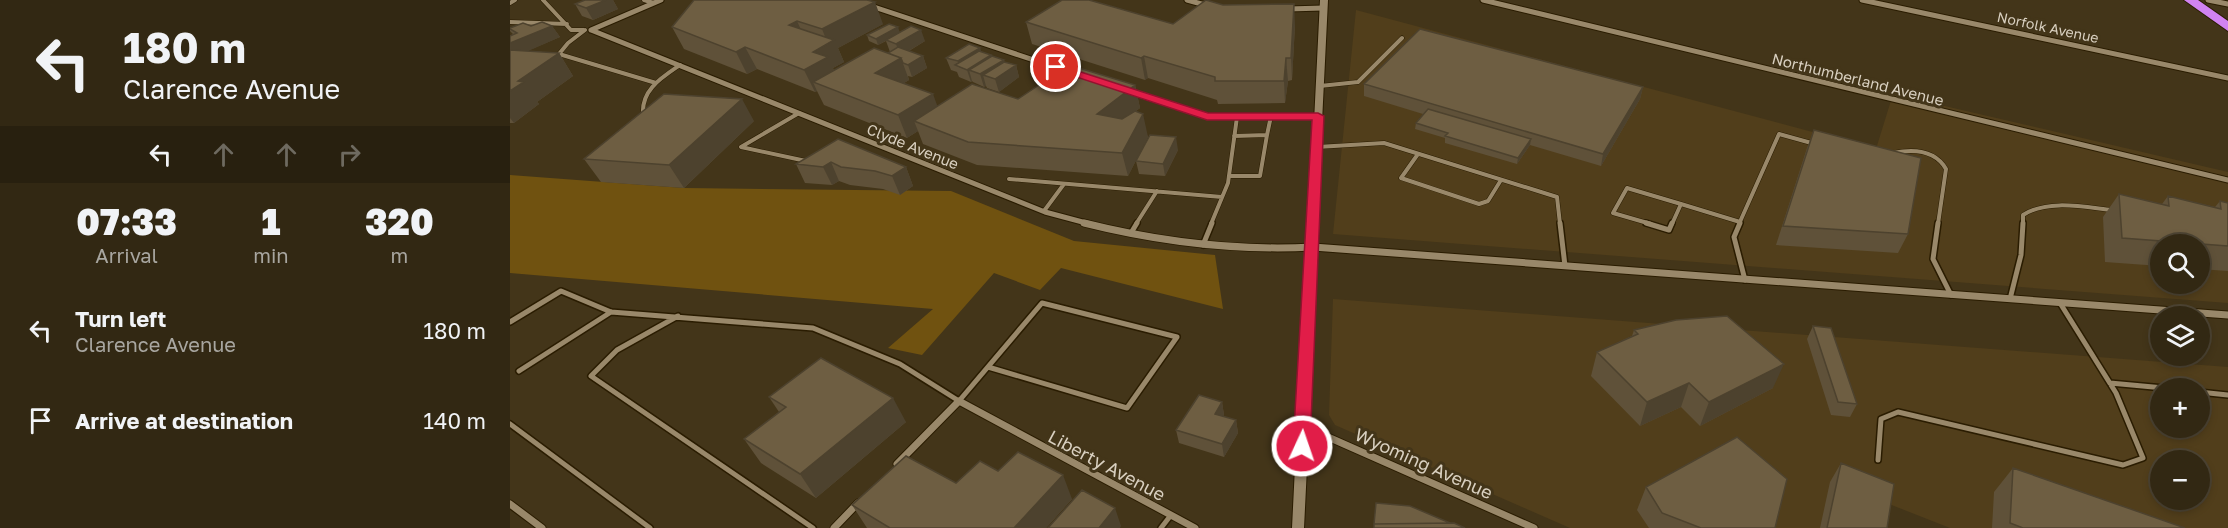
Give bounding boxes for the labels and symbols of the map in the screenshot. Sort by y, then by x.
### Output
street label: Norfolk Avenue [1996,8,2100,46]
pin [1030,41,1081,92]
street label: Northumberland Avenue [1770,49,1946,109]
street label: Clyde Avenue [864,119,962,173]
position arrow [1270,414,1334,478]
street label: Wyoming Avenue [1352,423,1496,503]
street label: Liberty Avenue [1045,425,1169,505]

